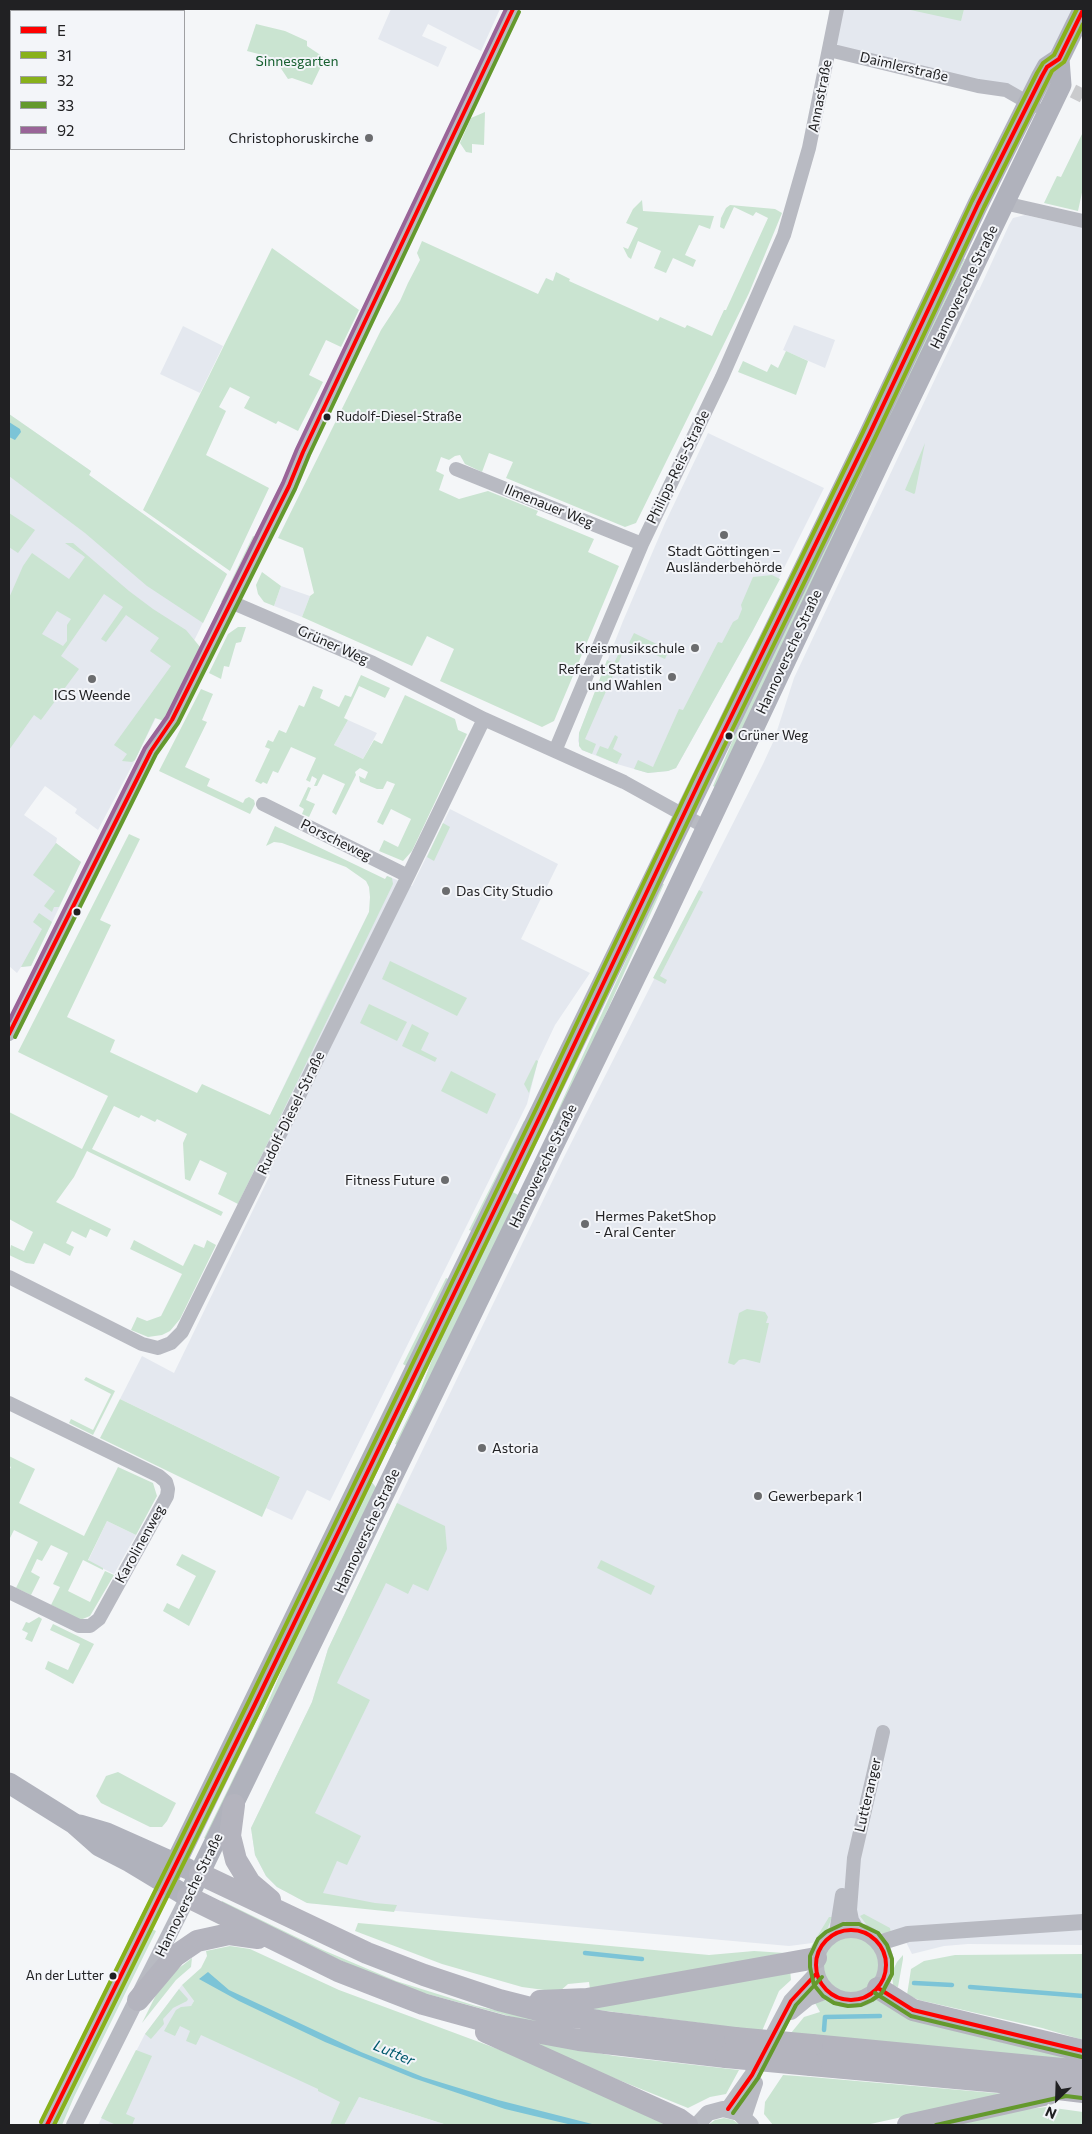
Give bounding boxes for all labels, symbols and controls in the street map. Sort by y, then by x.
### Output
legend [10,10,185,150]
text: E [57,21,66,39]
text: 31 [57,46,72,64]
street label: Daimlerstraße [858,49,950,85]
park label: Sinnesgarten [255,53,339,69]
street label: Annastraße [805,58,835,134]
text: 32 [57,71,74,89]
text: 33 [57,96,74,114]
text: 92 [57,121,74,139]
place label: Christophoruskirche [229,130,359,146]
marker: Christophoruskirche [363,132,375,144]
street label: Hannoversche Straße [927,222,1001,352]
street label: Philipp-Reis-Straße [643,407,713,527]
place label: Rudolf-Diesel-Straße [336,409,462,425]
marker: Rudolf-Diesel-Straße [322,412,332,422]
street label: Ilmenauer Weg [502,481,596,531]
marker: Stadt Göttingen – Ausländerbehörde [718,529,730,541]
place label: Stadt Göttingen – Ausländerbehörde [666,543,782,576]
street label: Hannoversche Straße [753,587,825,717]
street label: Grüner Weg [295,622,371,668]
place label: Kreismusikschule [575,640,685,656]
marker: Kreismusikschule [689,642,701,654]
place label: Referat Statistik und Wahlen [558,661,662,694]
marker: Referat Statistik und Wahlen [666,671,678,683]
marker: IGS Weende [86,673,98,685]
place label: IGS Weende [54,687,130,703]
place label: Grüner Weg [738,728,808,744]
marker: Grüner Weg [724,731,734,741]
street label: Porscheweg [298,816,374,864]
place label: Das City Studio [456,883,553,899]
marker: Das City Studio [440,885,452,897]
unlabelled marker [72,907,82,917]
street label: Rudolf-Diesel-Straße [254,1049,328,1177]
street label: Hannoversche Straße [506,1101,580,1231]
place label: Fitness Future [345,1172,435,1188]
marker: Fitness Future [439,1174,451,1186]
place label: Hermes PaketShop - Aral Center [595,1208,716,1240]
marker: Hermes PaketShop - Aral Center [579,1218,591,1230]
place label: Astoria [492,1440,539,1456]
marker: Astoria [476,1442,488,1454]
street label: Hannoversche Straße [331,1466,403,1596]
place label: Gewerbepark 1 [768,1488,863,1504]
marker: Gewerbepark 1 [752,1490,764,1502]
street label: Karolinenweg [112,1502,168,1586]
street label: Lutteranger [851,1756,885,1834]
street label: Hannoversche Straße [152,1830,226,1960]
place label: An der Lutter [26,1968,104,1984]
marker: An der Lutter [108,1971,118,1981]
water label: Lutter [371,2036,417,2070]
north arrow [1032,2074,1082,2124]
text: N [1042,2103,1059,2123]

